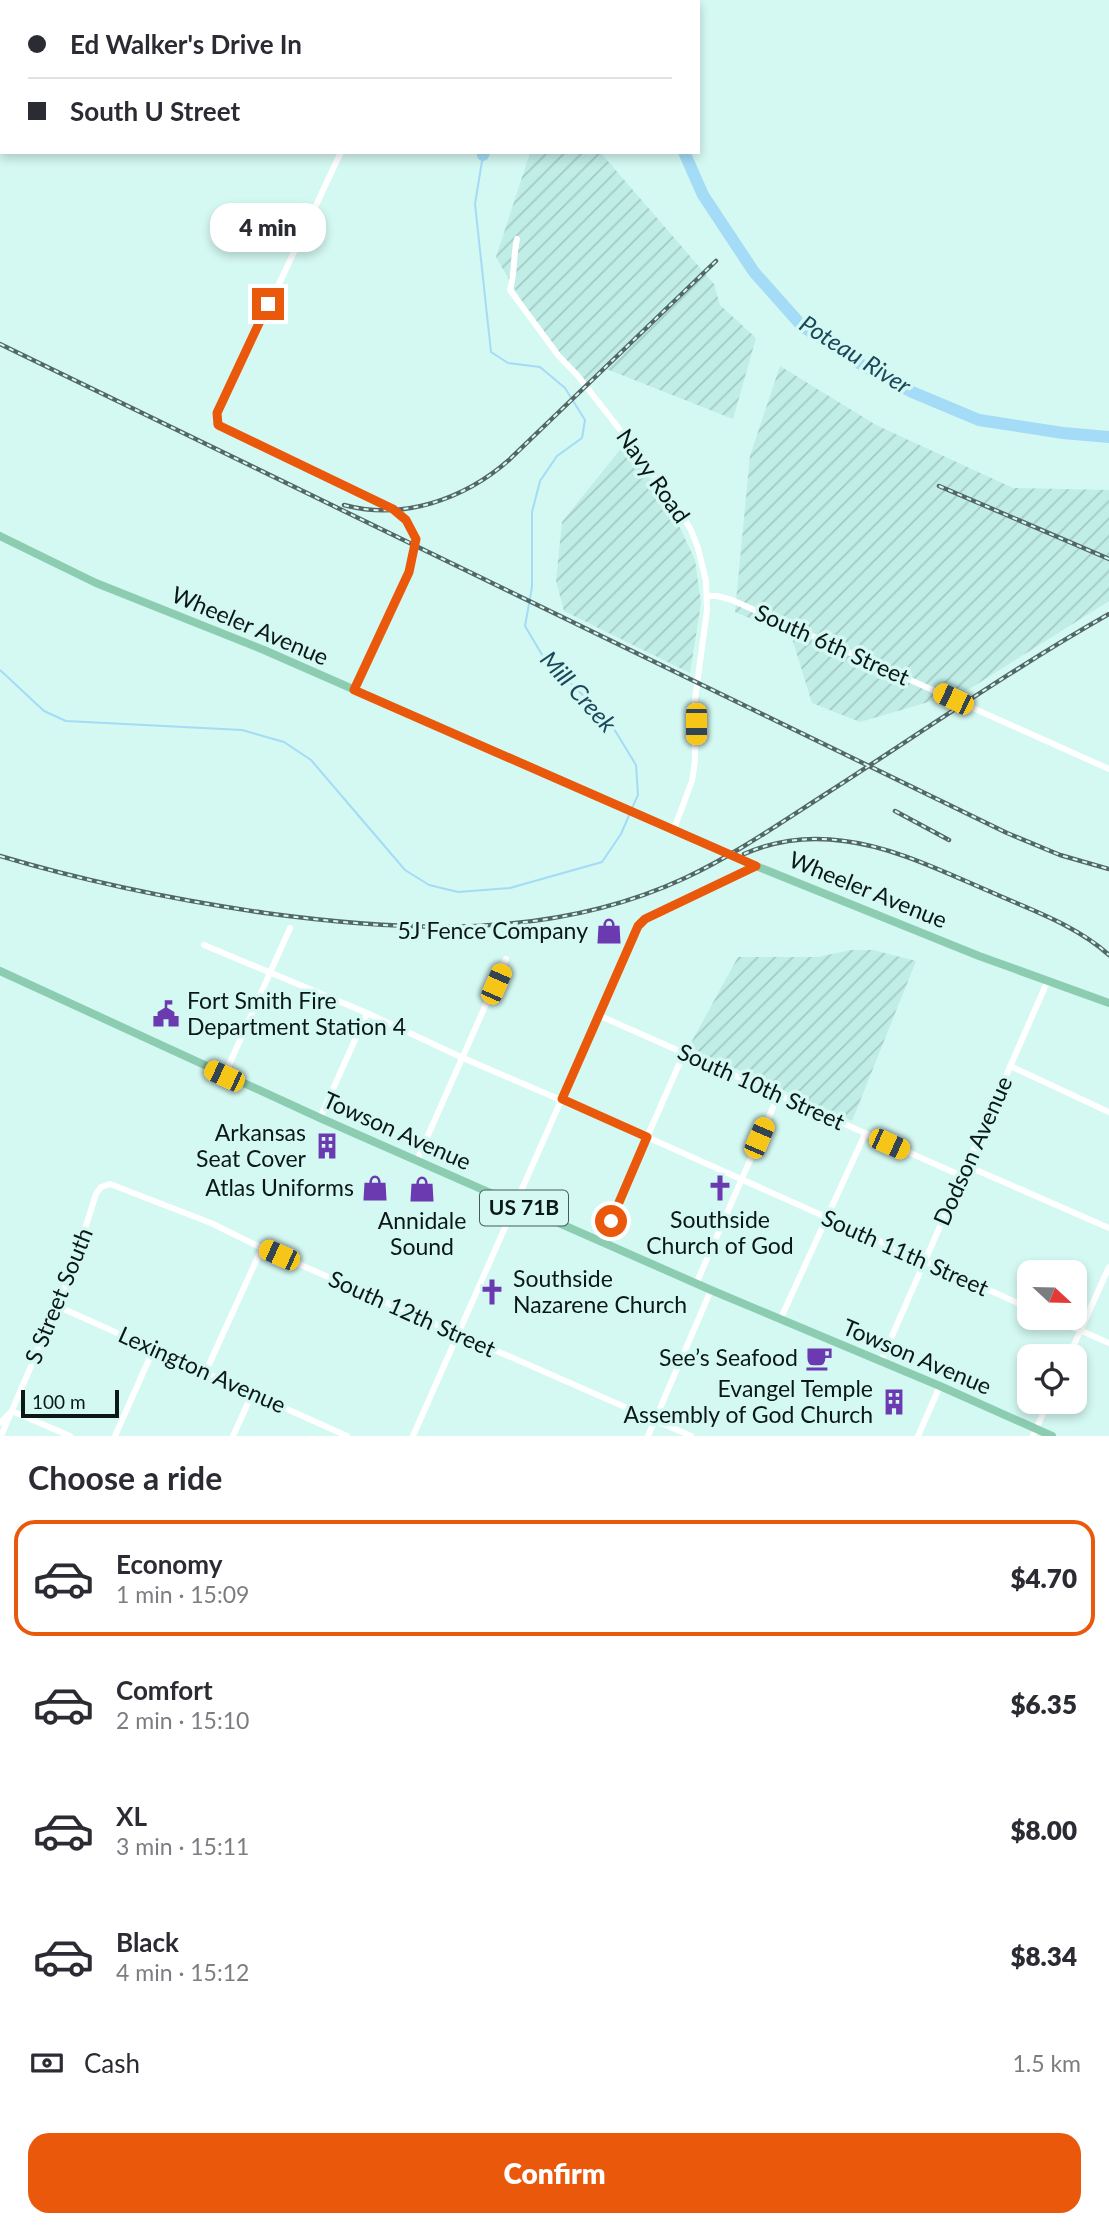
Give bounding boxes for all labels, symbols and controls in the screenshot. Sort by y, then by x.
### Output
text: Ed Walker's Drive In [70,28,302,60]
text: South U Street [70,95,240,127]
callout: 4 min [210,202,326,252]
text: 4 min [239,213,297,241]
route end [252,288,284,320]
water label: Poteau River [795,308,917,400]
street label: Navy Road [611,423,696,528]
street label: Wheeler Avenue [168,579,333,671]
street label: South 6th Street [751,598,915,691]
water label: Mill Creek [535,644,624,738]
car [930,680,977,718]
car [686,703,707,745]
street label: Wheeler Avenue [785,845,951,933]
place label: 5J Fence Company [397,916,588,944]
shop icon: 5J Fence Company [594,916,624,946]
car [478,961,515,1007]
place label: Fort Smith Fire Department Station 4 [187,986,406,1040]
public building icon: Fort Smith Fire Department Station 4 [151,999,181,1029]
street label: South 10th Street [674,1037,850,1136]
car [201,1058,248,1094]
street label: Dodson Avenue [927,1072,1017,1230]
street label: Towson Avenue [319,1085,476,1175]
car [742,1115,777,1161]
place label: Arkansas Seat Cover [196,1118,307,1172]
car [866,1126,913,1162]
building icon: Arkansas Seat Cover [312,1131,342,1161]
place label: Atlas Uniforms [205,1173,354,1201]
shop icon: Atlas Uniforms [360,1173,390,1203]
church icon: Southside Church of God [705,1173,735,1203]
shop icon: Annidale Sound [407,1174,437,1204]
road number: US 71B [480,1190,568,1226]
street label: South 11th Street [818,1203,994,1302]
route start [595,1205,627,1237]
place label: Southside Church of God [646,1205,794,1259]
place label: Annidale Sound [378,1206,466,1260]
street label: S Street South [18,1224,98,1368]
car [256,1237,303,1273]
north arrow [1017,1260,1087,1330]
map controls [1017,1260,1087,1414]
street label: South 12th Street [325,1264,501,1363]
place label: Southside Nazarene Church [513,1264,687,1318]
church icon: Southside Nazarene Church [477,1277,507,1307]
street label: Towson Avenue [839,1312,996,1400]
street label: Lexington Avenue [114,1320,290,1418]
place label: See’s Seafood [659,1343,798,1371]
cafe icon: See’s Seafood [804,1343,834,1373]
button: locate [1017,1344,1087,1414]
place label: Evangel Temple Assembly of God Church [623,1374,873,1428]
scale bar [21,1387,119,1419]
building icon: Evangel Temple Assembly of God Church [879,1387,909,1417]
text: 100 m [32,1390,86,1413]
text: Choose a ride [28,1458,222,1497]
icon: car [32,1547,95,1610]
text: Economy [116,1548,222,1580]
text: $4.70 [1010,1562,1077,1594]
text: 1 min · 15:09 [116,1580,249,1608]
icon: car [32,1673,95,1736]
text: Comfort [116,1674,213,1706]
text: $6.35 [1010,1688,1077,1720]
text: 2 min · 15:10 [116,1706,249,1734]
icon: car [32,1799,95,1862]
text: XL [116,1800,147,1832]
text: $8.00 [1010,1814,1077,1846]
text: 3 min · 15:11 [116,1832,249,1860]
icon: car [32,1925,95,1988]
text: Black [116,1926,179,1958]
text: $8.34 [1010,1940,1077,1972]
text: 4 min · 15:12 [116,1958,249,1986]
icon: cash [28,2044,66,2082]
text: Cash [84,2047,140,2079]
text: 1.5 km [1012,2049,1081,2077]
button: Confirm [28,2133,1081,2213]

